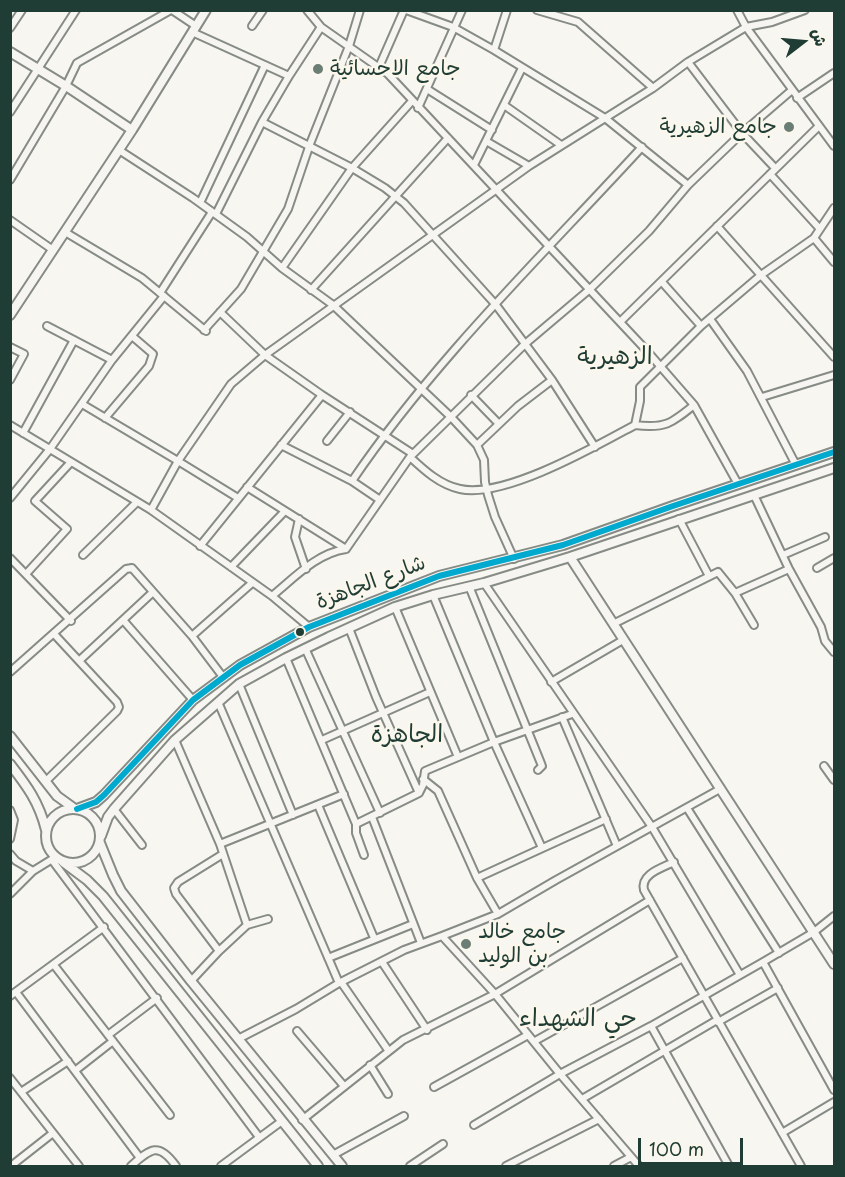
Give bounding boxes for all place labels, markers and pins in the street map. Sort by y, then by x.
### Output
place label: جامع الاحسائية [330,56,461,82]
marker: جامع الاحسائية [311,62,325,76]
place label: جامع الزهيرية [660,114,777,140]
marker: جامع الزهيرية [782,120,796,134]
unlabelled marker [294,626,306,638]
place label: جامع خالد بن الوليد [478,919,566,969]
marker: جامع خالد بن الوليد [459,937,473,951]

